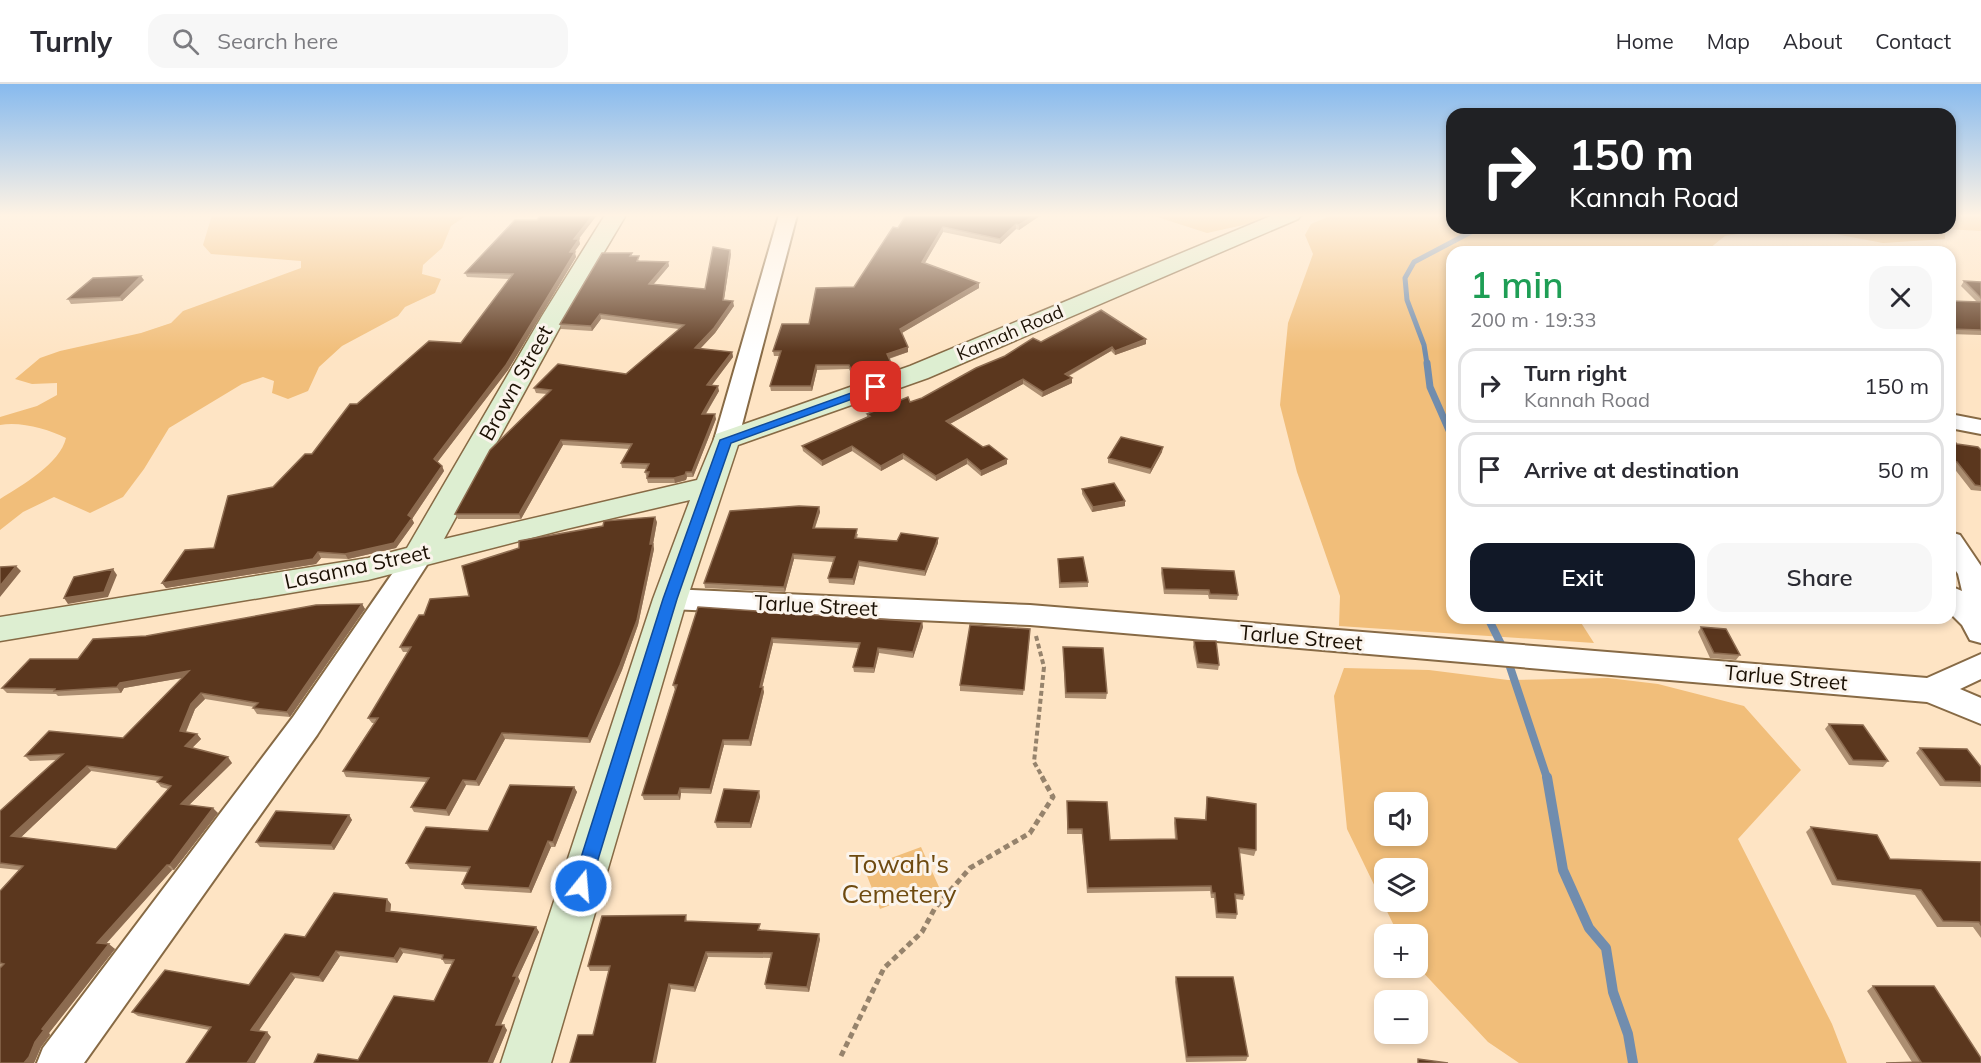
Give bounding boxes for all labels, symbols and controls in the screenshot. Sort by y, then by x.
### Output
search box [148,14,568,68]
text: Turnly [30,24,112,59]
icon: search [169,25,202,58]
text: Search here [217,27,338,55]
text: Home [1616,28,1674,54]
text: Map [1707,28,1750,54]
text: About [1783,28,1842,54]
text: Contact [1875,28,1951,54]
text: 150 m [1569,128,1694,181]
icon: right [1470,132,1548,210]
text: Kannah Road [1569,180,1739,214]
text: 1 min [1470,262,1564,307]
button: close [1869,266,1932,329]
street label: Kannah Road [953,300,1067,365]
text: 200 m · 19:33 [1470,307,1596,332]
street label: Brown Street [473,320,557,445]
text: Turn right [1524,359,1627,387]
pin [850,361,901,412]
icon: right [1473,369,1506,402]
icon: arrive [859,370,892,403]
text: 150 m [1864,372,1929,400]
text: Kannah Road [1524,387,1650,412]
icon: arrive [1473,453,1506,486]
text: Arrive at destination [1524,456,1739,484]
text: 50 m [1878,456,1929,484]
street label: Lasanna Street [282,538,432,594]
button: Exit [1470,543,1695,612]
button: Share [1707,543,1932,612]
street label: Tarlue Street [754,589,878,621]
street label: Tarlue Street [1238,619,1364,655]
street label: Tarlue Street [1723,659,1849,695]
map controls [1374,792,1428,1044]
button: sound [1374,792,1428,846]
park label: Towah's Cemetery [841,847,957,910]
position arrow [549,854,613,918]
button: layers [1374,858,1428,912]
button: + [1374,924,1428,978]
button: − [1374,990,1428,1044]

